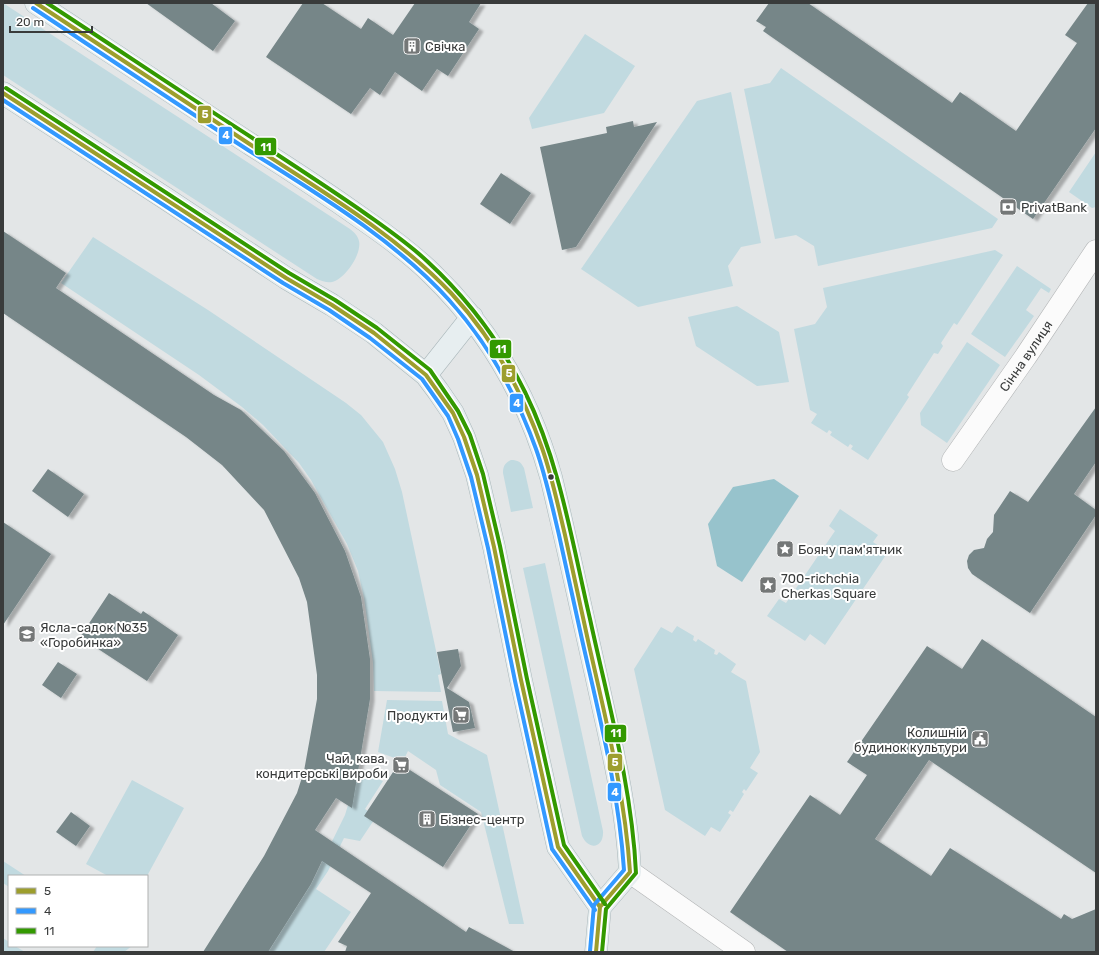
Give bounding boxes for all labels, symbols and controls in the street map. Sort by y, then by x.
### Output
scale bar [10,8,92,34]
text: 20 m [16,15,44,29]
building icon: Свічка [402,36,422,56]
place label: Свічка [425,39,465,54]
line badge: 5 [197,105,212,124]
text: 5 [201,108,209,121]
line badge: 4 [218,126,233,145]
text: 4 [222,129,230,142]
line badge: 11 [254,137,277,156]
text: 11 [261,141,271,154]
bank icon: PrivatBank [998,197,1018,217]
place label: PrivatBank [1021,200,1087,215]
street label: Сінна вулиця [996,317,1055,394]
line badge: 11 [489,339,512,359]
text: 11 [496,343,506,356]
line badge: 5 [501,364,516,383]
text: 5 [505,367,513,380]
line badge: 4 [509,393,524,413]
text: 4 [513,397,521,410]
unlabelled marker [546,472,556,482]
place icon: Бояну пам'ятник [775,539,795,559]
place label: Бояну пам'ятник [798,542,902,557]
place label: 700-richchia Cherkas Square [781,571,876,601]
place icon: 700-richchia Cherkas Square [758,575,778,595]
place label: Ясла-садок №35 «Горобинка» [40,620,147,650]
school or university icon: Ясла-садок №35 «Горобинка» [17,624,37,644]
supermarket icon: Продукти [451,705,471,725]
place label: Продукти [387,708,448,723]
line badge: 11 [604,724,627,743]
place label: Колишній будинок культури [854,725,967,755]
text: 11 [611,727,621,740]
public building icon: Колишній будинок культури [970,729,990,749]
place label: Чай, кава, кондитерські вироби [256,751,388,781]
line badge: 5 [607,753,623,772]
supermarket icon: Чай, кава, кондитерські вироби [391,755,411,775]
text: 5 [611,756,619,769]
line badge: 4 [607,782,622,802]
text: 4 [611,786,619,799]
building icon: Бізнес-центр [417,809,437,829]
place label: Бізнес-центр [440,812,525,827]
legend [8,875,148,947]
text: 5 [44,884,51,898]
text: 4 [44,904,52,918]
text: 11 [44,924,54,938]

